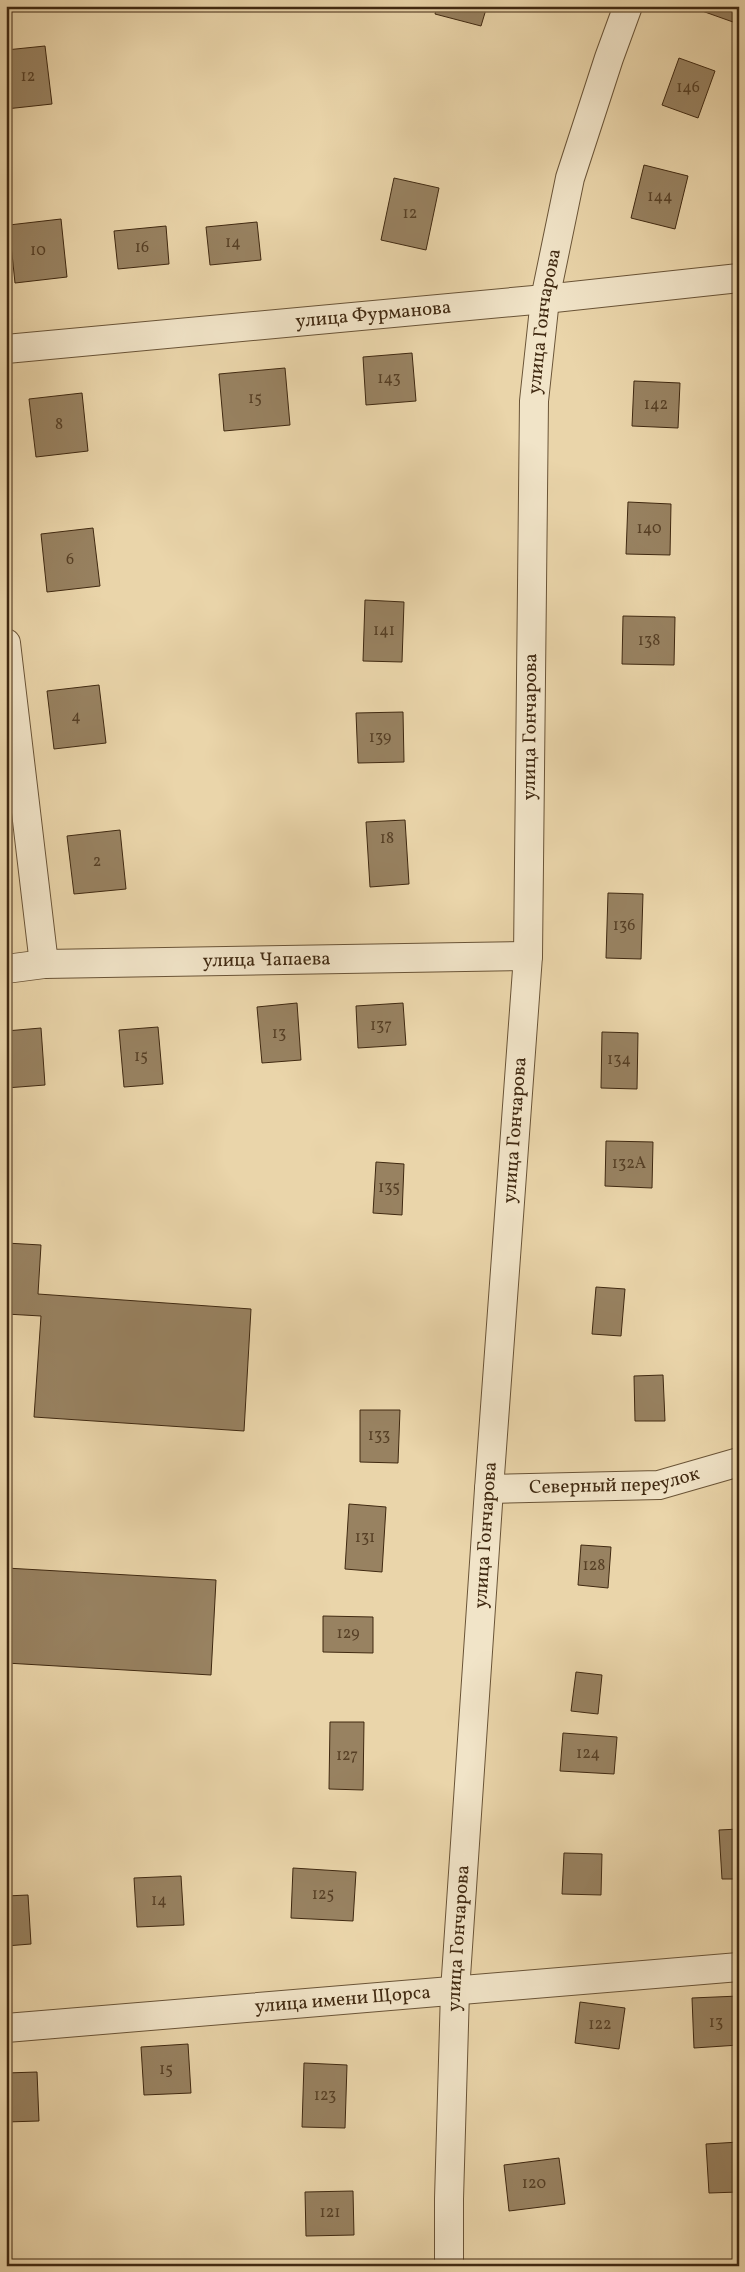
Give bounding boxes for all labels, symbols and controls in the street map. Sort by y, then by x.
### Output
house number: 12 [21,66,35,88]
house number: 146 [676,77,700,99]
house number: 144 [647,186,673,208]
house number: 12 [403,203,417,225]
house number: 14 [225,232,241,254]
house number: 16 [135,237,149,259]
house number: 10 [30,240,46,262]
street label: улица Гончарова [522,246,568,396]
street label: улица Фурманова [294,295,452,335]
house number: 143 [377,368,401,390]
house number: 15 [248,388,262,410]
house number: 142 [644,394,668,416]
house number: 8 [55,414,63,436]
house number: 140 [636,518,662,540]
house number: 6 [66,549,74,571]
house number: 141 [373,620,395,642]
house number: 138 [638,630,660,652]
street label: улица Гончарова [517,653,544,800]
house number: 4 [71,706,81,728]
house number: 139 [369,727,391,749]
house number: 18 [380,828,394,850]
house number: 2 [93,851,101,873]
house number: 136 [613,915,635,937]
street label: улица Чапаева [202,946,331,974]
house number: 137 [370,1015,392,1037]
house number: 13 [272,1023,286,1045]
house number: 15 [134,1046,148,1068]
house number: 134 [607,1049,631,1071]
street label: улица Гончарова [497,1056,534,1204]
house number: 132А [612,1153,646,1175]
house number: 135 [378,1177,400,1199]
house number: 133 [368,1425,390,1447]
street label: улица Гончарова [468,1461,504,1609]
street label: Северный переулок [529,1461,703,1501]
house number: 131 [355,1527,375,1549]
house number: 128 [583,1555,605,1577]
house number: 129 [337,1623,359,1645]
house number: 124 [576,1743,600,1765]
house number: 127 [336,1745,358,1767]
street label: улица Гончарова [441,1864,477,2012]
house number: 125 [312,1884,334,1906]
house number: 14 [151,1890,167,1912]
street label: улица имени Щорса [254,1980,432,2020]
house number: 13 [709,2012,723,2034]
house number: 122 [588,2014,612,2036]
house number: 15 [159,2059,173,2081]
house number: 123 [314,2085,336,2107]
house number: 120 [522,2173,546,2195]
house number: 121 [319,2202,341,2224]

